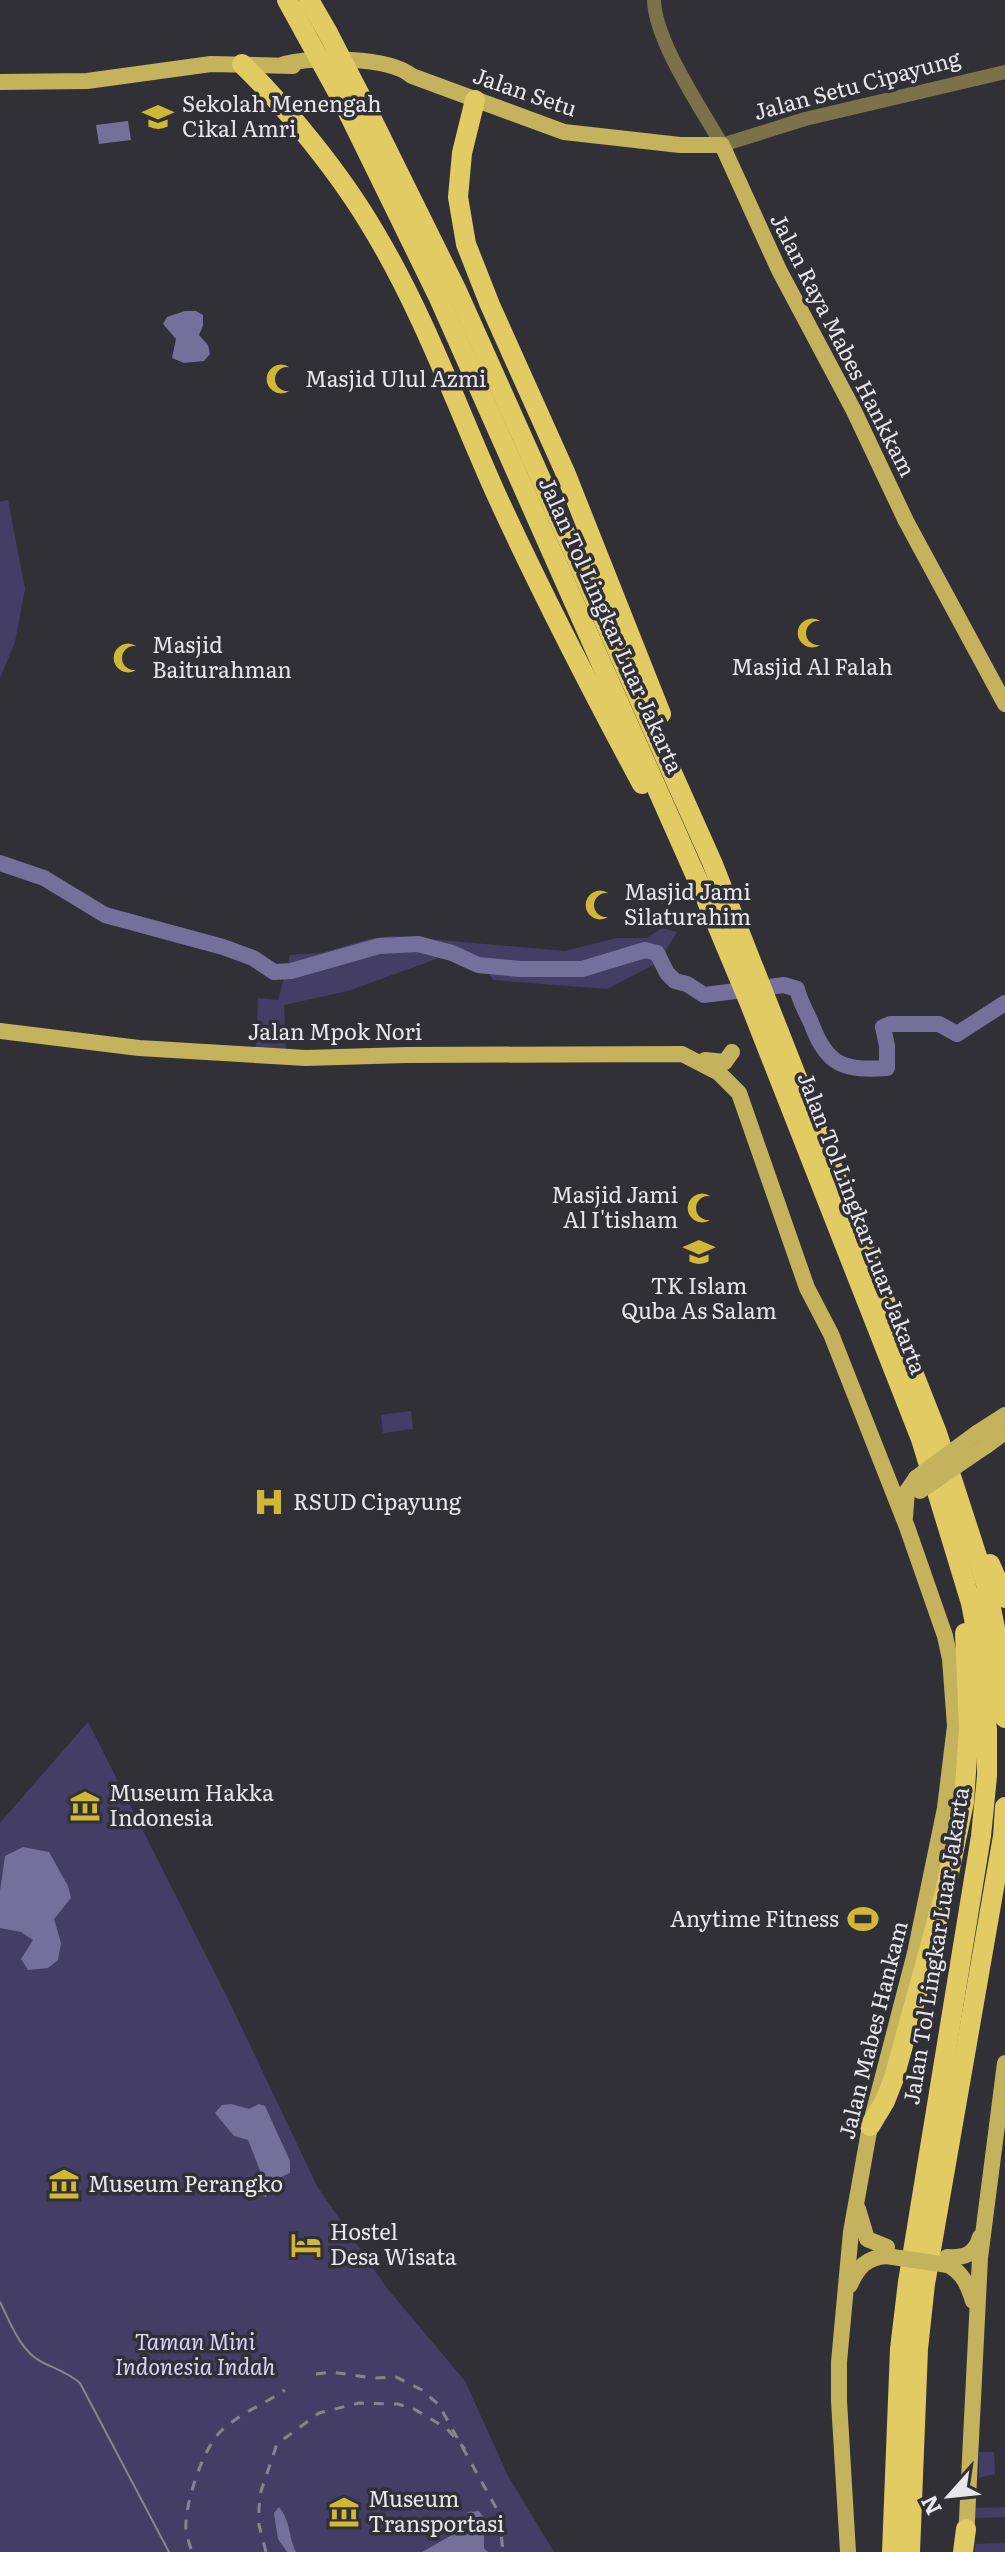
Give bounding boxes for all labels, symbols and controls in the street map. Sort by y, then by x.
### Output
street label: Jalan Setu Cipayung [750,40,964,127]
street label: Jalan Setu [469,57,582,124]
place label: Sekolah Menengah Cikal Amri [182,86,382,144]
school or university icon: Sekolah Menengah Cikal Amri [141,100,175,134]
street label: Jalan Raya Mabes Hankkam [763,207,925,482]
place label: Masjid Ulul Azmi [305,361,486,394]
mosque icon: Masjid Ulul Azmi [264,362,298,396]
street label: Jalan Tol Lingkar Luar Jakarta [532,471,693,778]
mosque icon: Masjid Al Falah [795,616,829,650]
place label: Masjid Baiturahman [152,627,292,685]
mosque icon: Masjid Baiturahman [111,641,145,675]
place label: Masjid Al Falah [731,649,893,682]
place label: Masjid Jami Silaturahim [624,874,751,932]
mosque icon: Masjid Jami Silaturahim [583,888,617,922]
street label: Jalan Mpok Nori [248,1014,422,1047]
street label: Jalan Tol Lingkar Luar Jakarta [790,1067,936,1378]
place label: Masjid Jami Al I'tisham [551,1177,678,1235]
mosque icon: Masjid Jami Al I'tisham [685,1191,719,1225]
school or university icon: TK Islam Quba As Salam [682,1235,716,1269]
place label: TK Islam Quba As Salam [621,1268,777,1326]
place label: RSUD Cipayung [293,1484,462,1517]
hospital icon: RSUD Cipayung [252,1485,286,1519]
place label: Museum Hakka Indonesia [109,1775,274,1833]
street label: Jalan Tol Lingkar Luar Jakarta [893,1784,976,2107]
museum icon: Museum Hakka Indonesia [68,1789,102,1823]
place label: Anytime Fitness [670,1901,839,1934]
sports icon: Anytime Fitness [846,1902,880,1936]
street label: Jalan Mabes Hankam [828,1917,915,2142]
place label: Museum Perangko [88,2166,283,2199]
museum icon: Museum Perangko [47,2167,81,2201]
place label: Hostel Desa Wisata [330,2214,457,2272]
hotel icon: Hostel Desa Wisata [289,2228,323,2262]
park label: Taman Mini Indonesia Indah [115,2324,275,2382]
north arrow [909,2456,989,2536]
place label: Museum Transportasi [368,2481,504,2539]
text: N [911,2490,949,2521]
museum icon: Museum Transportasi [327,2495,361,2529]

